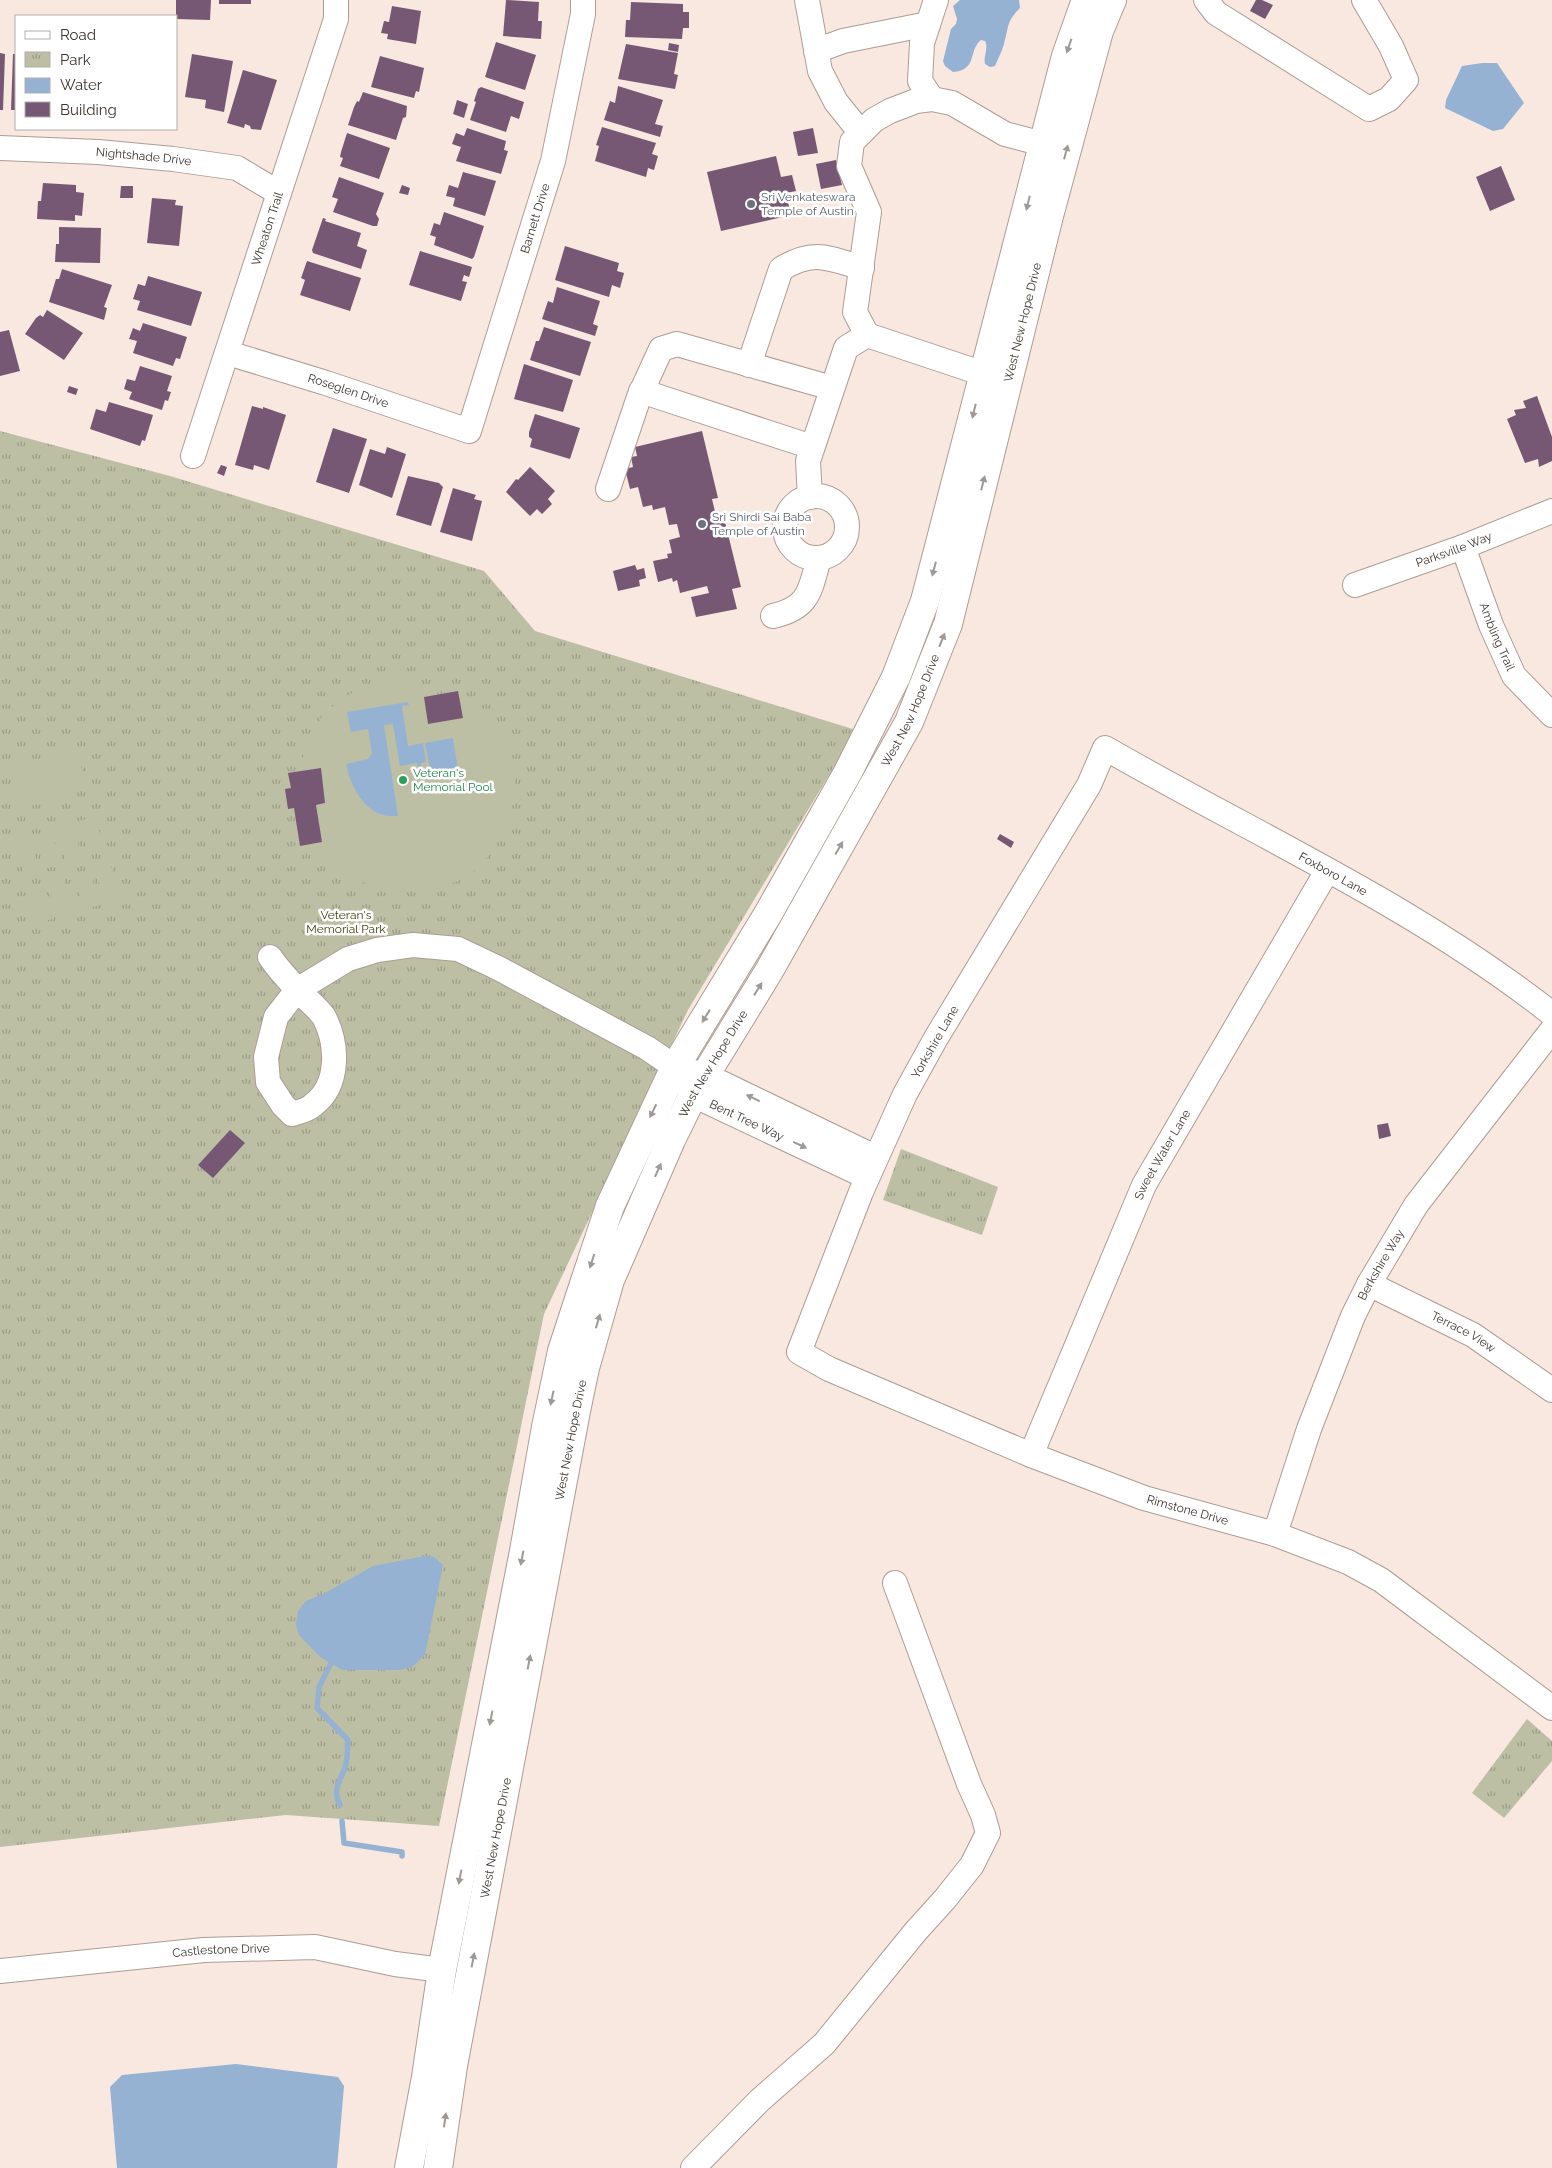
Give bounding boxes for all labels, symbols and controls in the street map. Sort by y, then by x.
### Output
legend [15,15,178,130]
text: Road [60,26,96,44]
one-way arrow [1065,39,1073,54]
text: Park [60,51,91,69]
text: Water [60,76,103,94]
text: Building [60,101,117,119]
street label: Nightshade Drive [95,145,192,169]
one-way arrow [1062,145,1070,160]
street label: Barnett Drive [518,182,553,255]
street label: Wheaton Trail [249,189,286,268]
place label: Sri Venkateswara Temple of Austin [761,190,855,218]
one-way arrow [1024,195,1032,211]
marker: Sri Venkateswara Temple of Austin [745,198,757,210]
street label: West New Hope Drive [1001,261,1044,384]
street label: Roseglen Drive [306,371,390,410]
one-way arrow [970,404,978,419]
one-way arrow [979,475,987,490]
place label: Sri Shirdi Sai Baba Temple of Austin [712,510,811,538]
marker: Sri Shirdi Sai Baba Temple of Austin [696,518,708,530]
street label: Parksville Way [1414,529,1494,570]
one-way arrow [929,561,937,576]
street label: Ambling Trail [1477,601,1518,674]
one-way arrow [938,633,946,647]
street label: West New Hope Drive [878,652,942,769]
place label: Veteran's Memorial Pool [413,766,494,794]
marker: Veteran's Memorial Pool [397,774,409,786]
one-way arrow [835,840,843,855]
street label: Foxboro Lane [1296,849,1370,899]
park label: Veteran's Memorial Park [306,908,386,936]
one-way arrow [753,982,763,995]
street label: Yorkshire Lane [909,1003,961,1081]
street label: West New Hope Drive [676,1007,750,1120]
one-way arrow [701,1009,711,1022]
one-way arrow [746,1094,760,1102]
street label: Bent Tree Way [707,1097,787,1144]
one-way arrow [649,1104,657,1118]
street label: Sweet Water Lane [1132,1107,1193,1202]
one-way arrow [793,1142,807,1150]
one-way arrow [654,1163,662,1177]
street label: Berkshire Way [1355,1226,1407,1303]
one-way arrow [588,1253,595,1268]
street label: Terrace View [1429,1309,1499,1356]
one-way arrow [595,1314,603,1329]
street label: West New Hope Drive [552,1379,589,1501]
one-way arrow [548,1391,556,1406]
street label: Rimstone Drive [1145,1492,1230,1528]
one-way arrow [518,1550,526,1566]
one-way arrow [525,1655,533,1670]
one-way arrow [487,1710,495,1725]
street label: West New Hope Drive [478,1777,514,1900]
one-way arrow [456,1869,464,1885]
street label: Castlestone Drive [172,1941,270,1960]
one-way arrow [469,1951,477,1967]
one-way arrow [441,2111,449,2127]

